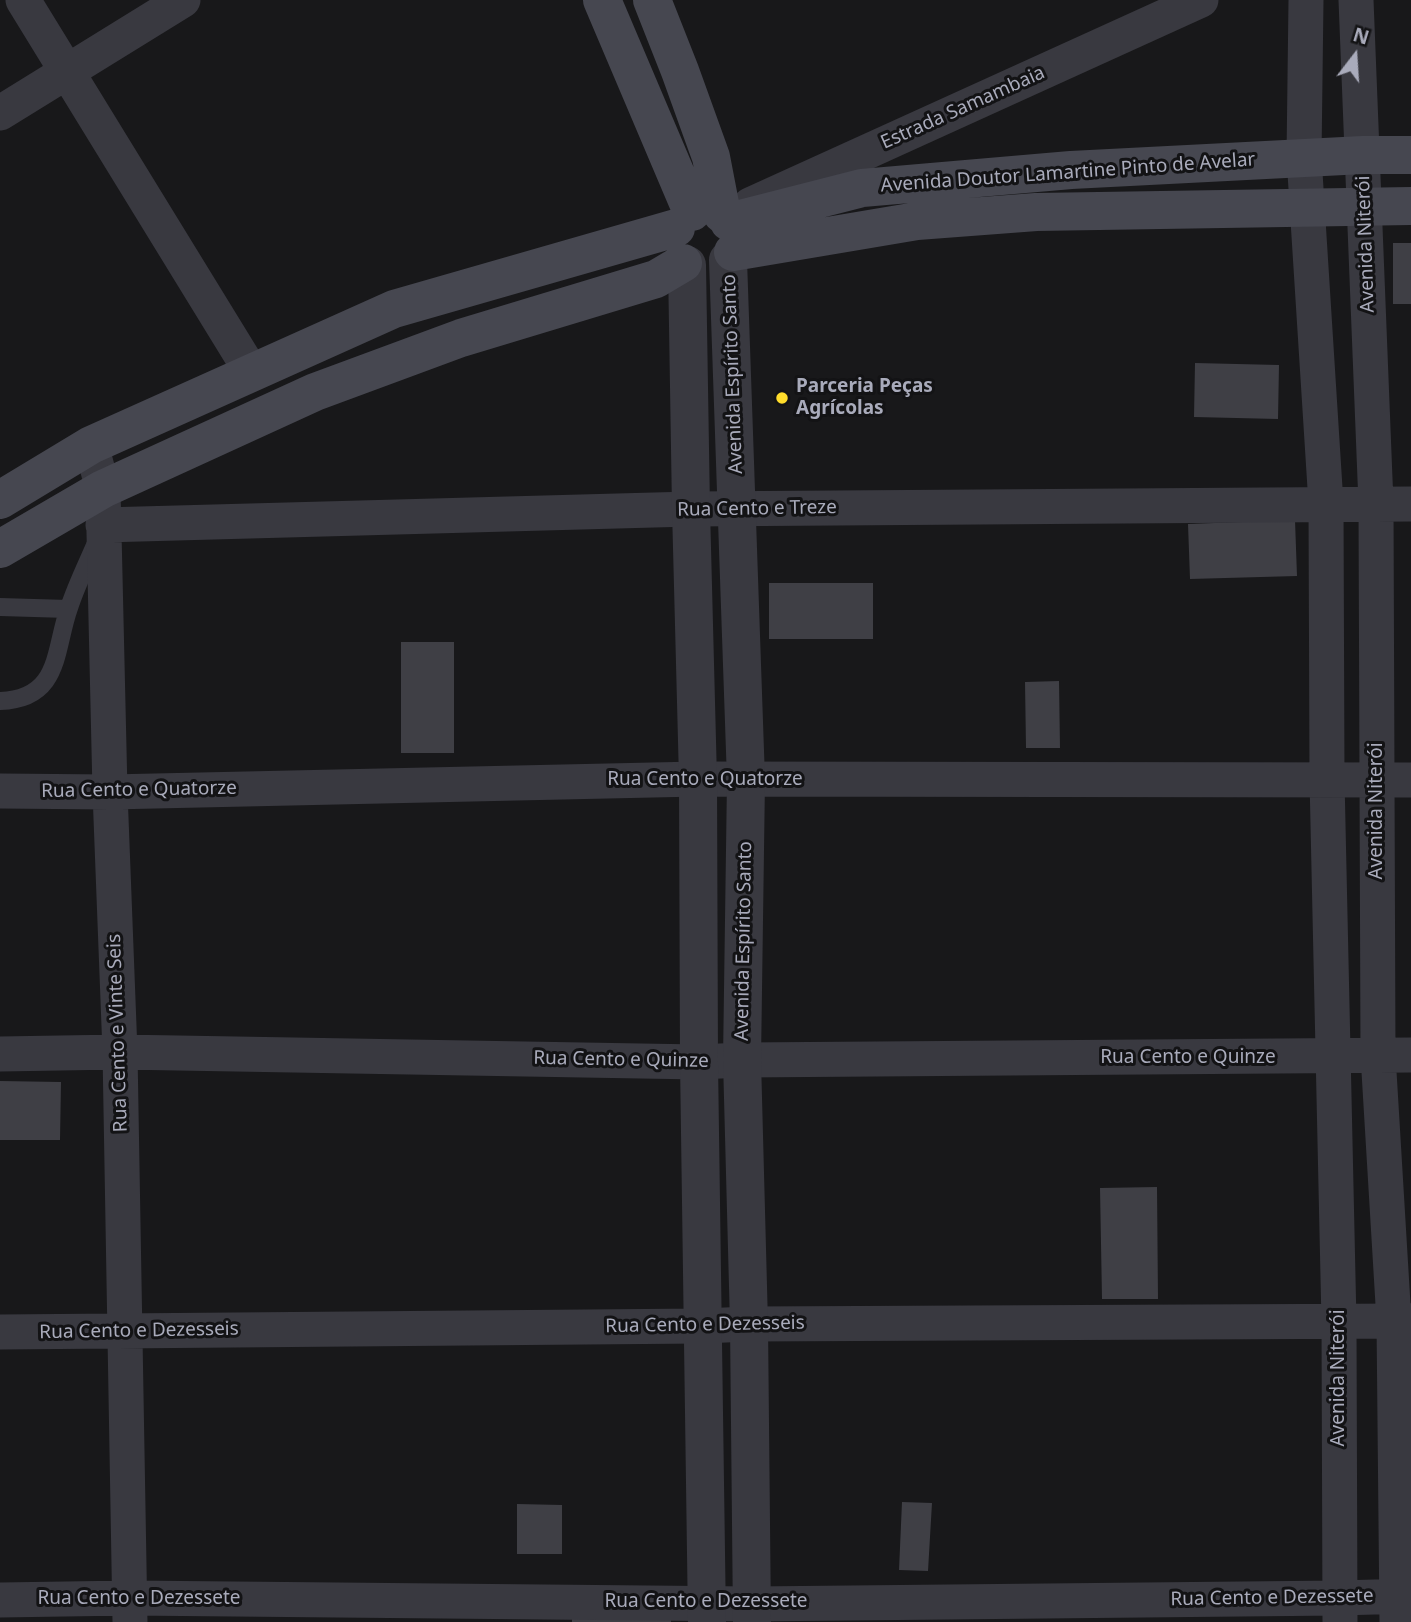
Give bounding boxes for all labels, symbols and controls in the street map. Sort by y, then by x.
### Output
north arrow [1320,21,1390,91]
text: N [1350,21,1372,51]
street label: Estrada Samambaia [877,62,1049,154]
street label: Avenida Doutor Lamartine Pinto de Avelar [880,149,1256,197]
street label: Avenida Niterói [1352,175,1380,313]
street label: Avenida Espírito Santo [718,274,748,474]
place label: Parceria Peças Agrícolas [796,376,933,420]
marker: Parceria Peças Agrícolas [774,390,790,406]
street label: Rua Cento e Treze [677,496,837,522]
street label: Avenida Niterói [1366,742,1388,880]
street label: Rua Cento e Quatorze [607,769,803,791]
street label: Rua Cento e Quatorze [41,777,237,803]
street label: Avenida Espírito Santo [731,841,757,1041]
street label: Rua Cento e Vinte Seis [103,934,133,1132]
street label: Rua Cento e Quinze [533,1047,709,1073]
street label: Rua Cento e Quinze [1100,1047,1276,1069]
street label: Avenida Niterói [1328,1309,1350,1447]
street label: Rua Cento e Dezesseis [605,1312,805,1338]
street label: Rua Cento e Dezesseis [39,1318,239,1344]
street label: Rua Cento e Dezessete [1170,1585,1374,1611]
street label: Rua Cento e Dezessete [37,1588,241,1610]
street label: Rua Cento e Dezessete [604,1591,808,1613]

